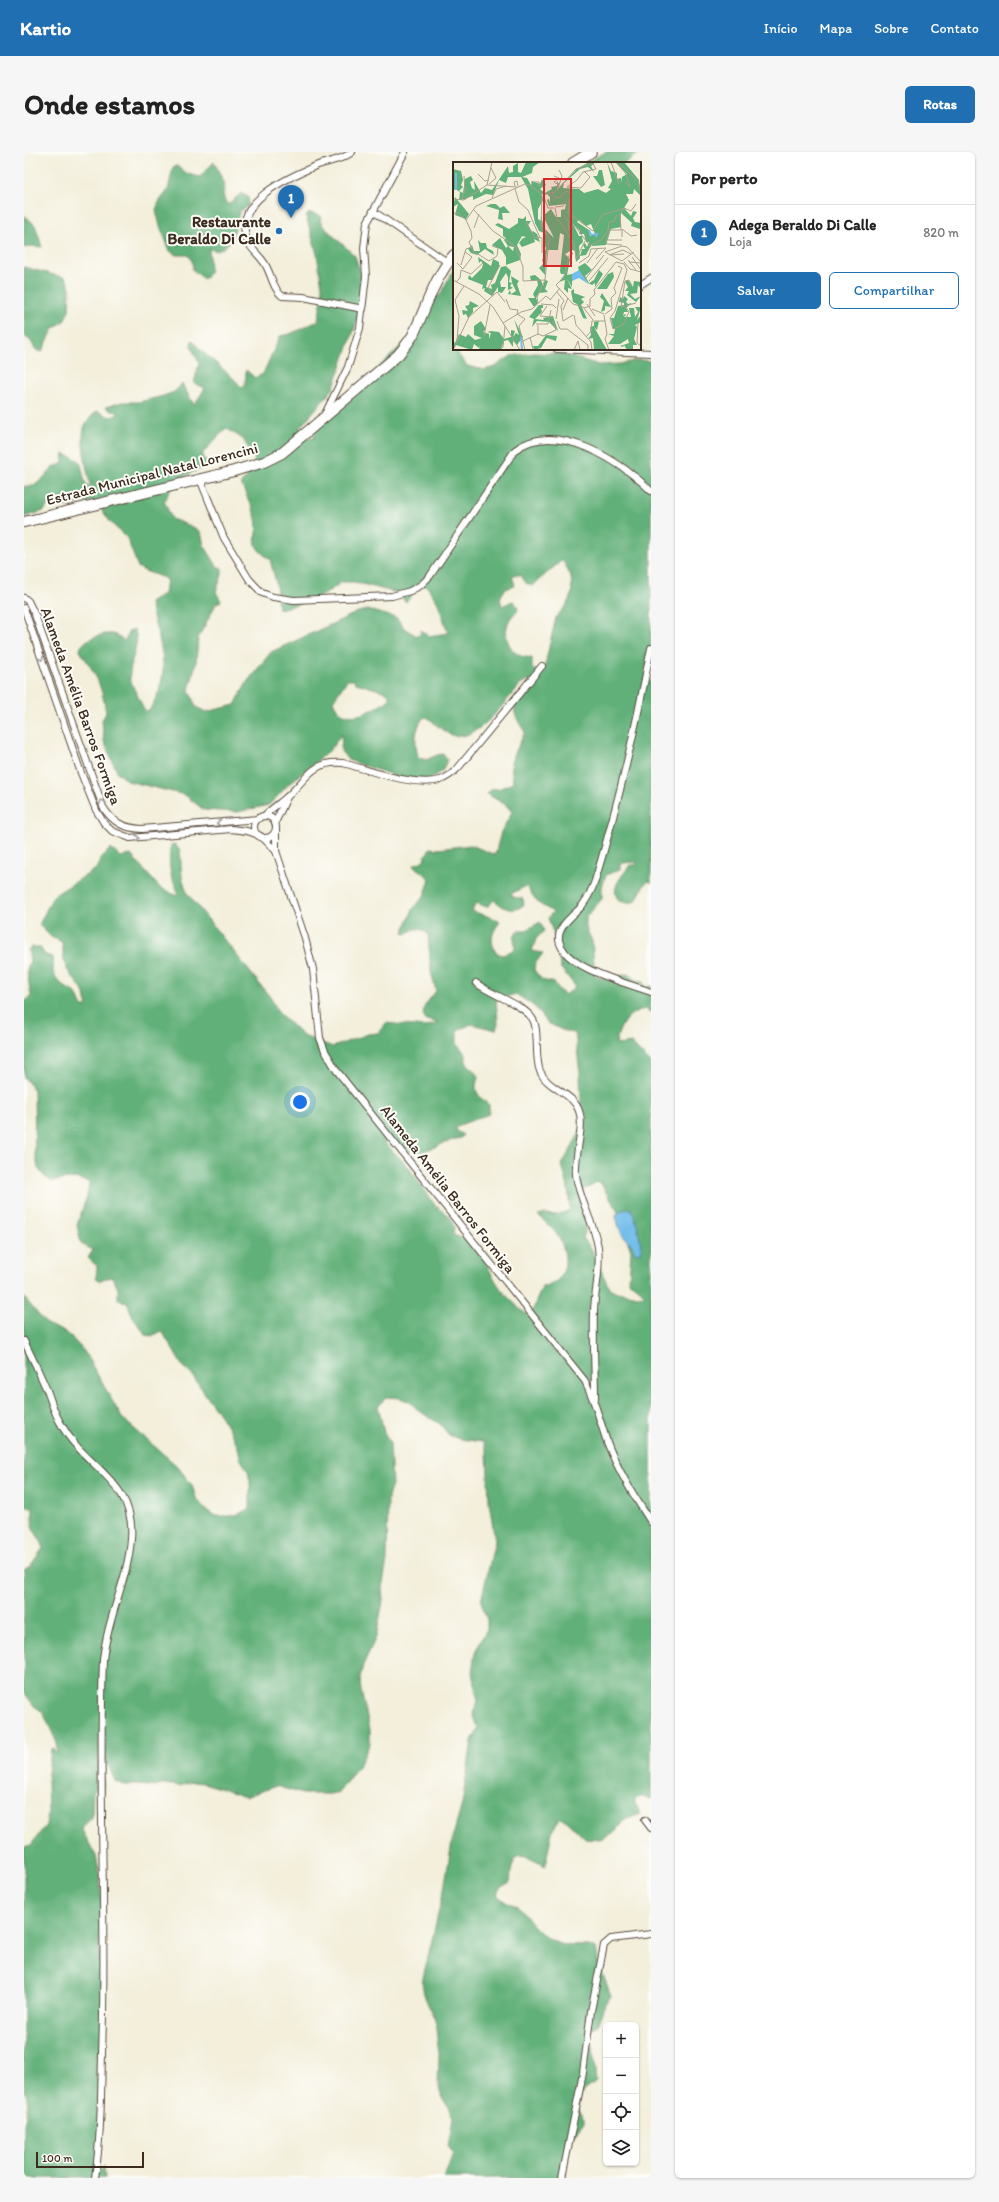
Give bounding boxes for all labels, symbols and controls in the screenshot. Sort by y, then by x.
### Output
text: Kartio [20,17,71,40]
text: Início [764,20,798,37]
text: Mapa [820,20,852,37]
text: Sobre [874,20,908,37]
text: Contato [930,20,979,37]
button: Rotas [905,86,975,123]
text: Onde estamos [24,87,195,121]
inset map [453,162,641,350]
text: Por perto [691,168,758,188]
pin: 1 [278,185,304,218]
place label: Restaurante Beraldo Di Calle [168,213,271,248]
text: Adega Beraldo Di Calle [729,216,876,234]
text: 1 [701,225,707,240]
text: 820 m [923,225,959,240]
marker: Restaurante Beraldo Di Calle [274,226,284,236]
text: Loja [729,234,752,249]
button: Salvar [691,272,821,309]
button: Compartilhar [829,272,959,309]
street label: Estrada Municipal Natal Lorencini [44,439,260,509]
street label: Alameda Amélia Barros Formiga [37,605,125,807]
one-way arrow [37,655,45,662]
one-way arrow [98,799,106,806]
one-way arrow [216,818,222,827]
one-way arrow [134,834,140,842]
your location [290,1092,310,1112]
street label: Alameda Amélia Barros Formiga [377,1101,519,1277]
map controls [603,2022,639,2166]
button: + [603,2022,639,2058]
button: − [603,2058,639,2094]
button: locate [603,2094,639,2130]
button: layers [603,2130,639,2166]
scale bar [36,2150,144,2169]
text: 100 m [42,2152,72,2165]

